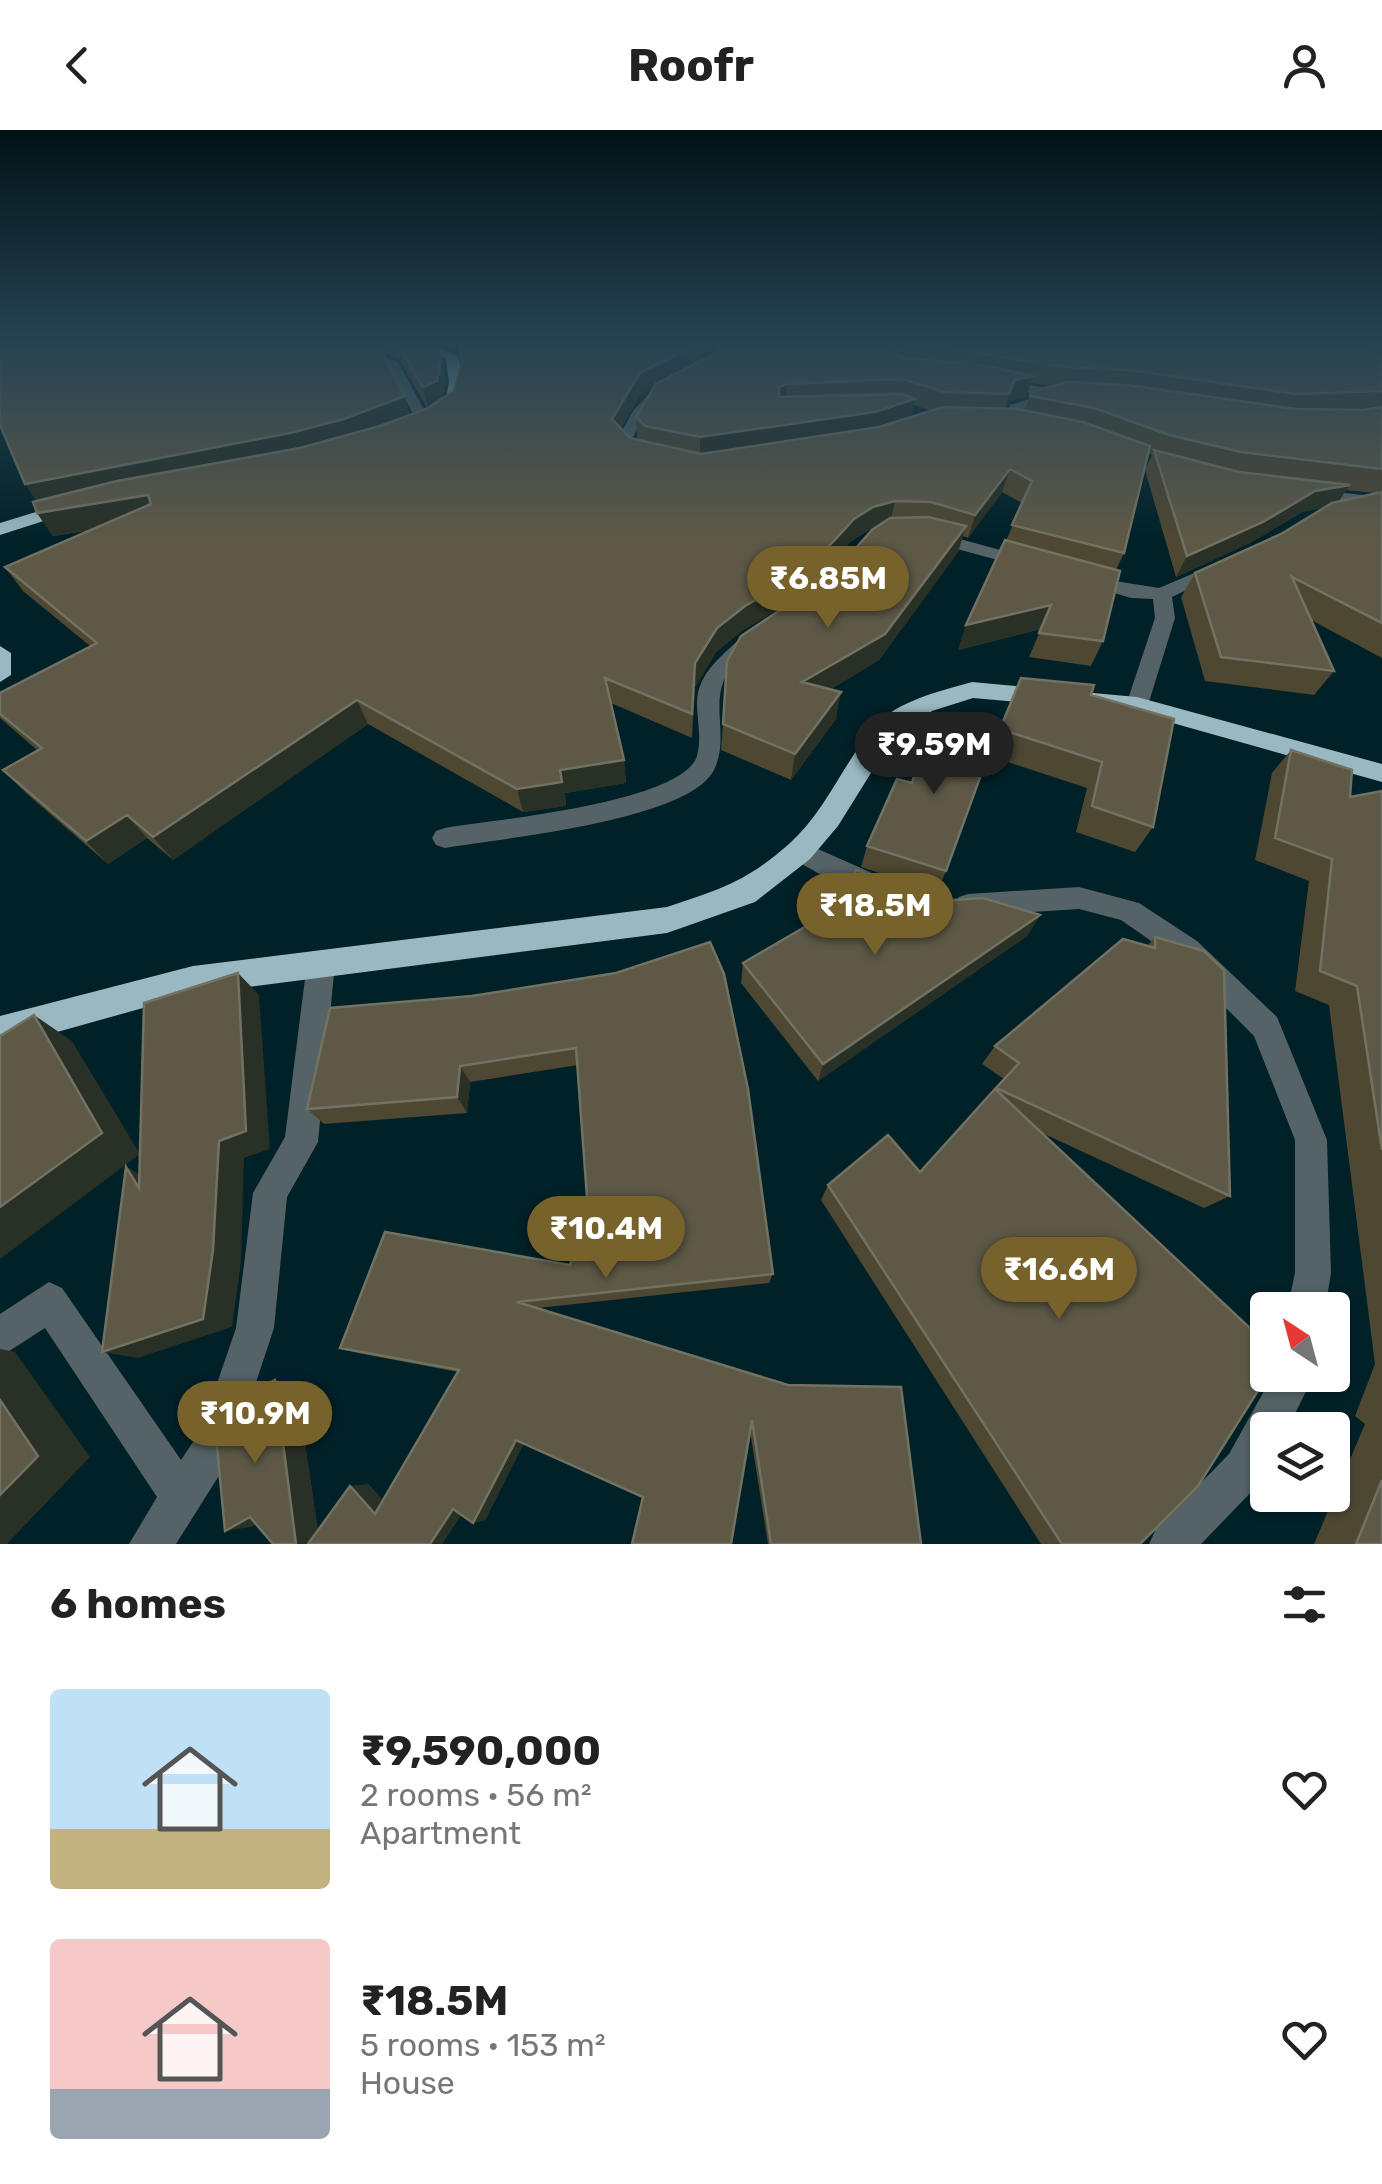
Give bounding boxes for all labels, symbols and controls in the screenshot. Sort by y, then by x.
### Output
icon: back [50,38,105,93]
icon: person [1277,38,1332,93]
text: Roofr [628,39,754,92]
pin: ₹6.85M [747,546,909,631]
text: ₹6.85M [769,559,887,597]
pin: ₹9.59M [853,712,1015,797]
text: ₹9.59M [877,725,991,763]
pin: ₹18.5M [794,873,956,958]
text: ₹18.5M [819,886,931,924]
pin: ₹10.4M [525,1196,687,1281]
text: ₹10.4M [549,1209,663,1247]
pin: ₹16.6M [978,1237,1140,1322]
text: ₹16.6M [1003,1250,1115,1288]
north arrow [1250,1292,1350,1392]
map controls [1250,1292,1350,1512]
pin: ₹10.9M [174,1381,336,1466]
text: ₹10.9M [199,1394,311,1432]
button: layers [1250,1412,1350,1512]
icon: filters [1277,1577,1332,1632]
text: 6 homes [50,1579,226,1629]
text: ₹9,590,000 [360,1726,601,1776]
icon: home [130,1729,250,1849]
icon: heart [1277,1762,1332,1817]
text: 2 rooms · 56 m² [360,1776,592,1814]
text: Apartment [360,1814,521,1852]
text: ₹18.5M [360,1976,508,2026]
icon: home [130,1979,250,2099]
icon: heart [1277,2012,1332,2067]
text: 5 rooms · 153 m² [360,2026,606,2064]
text: House [360,2064,455,2102]

